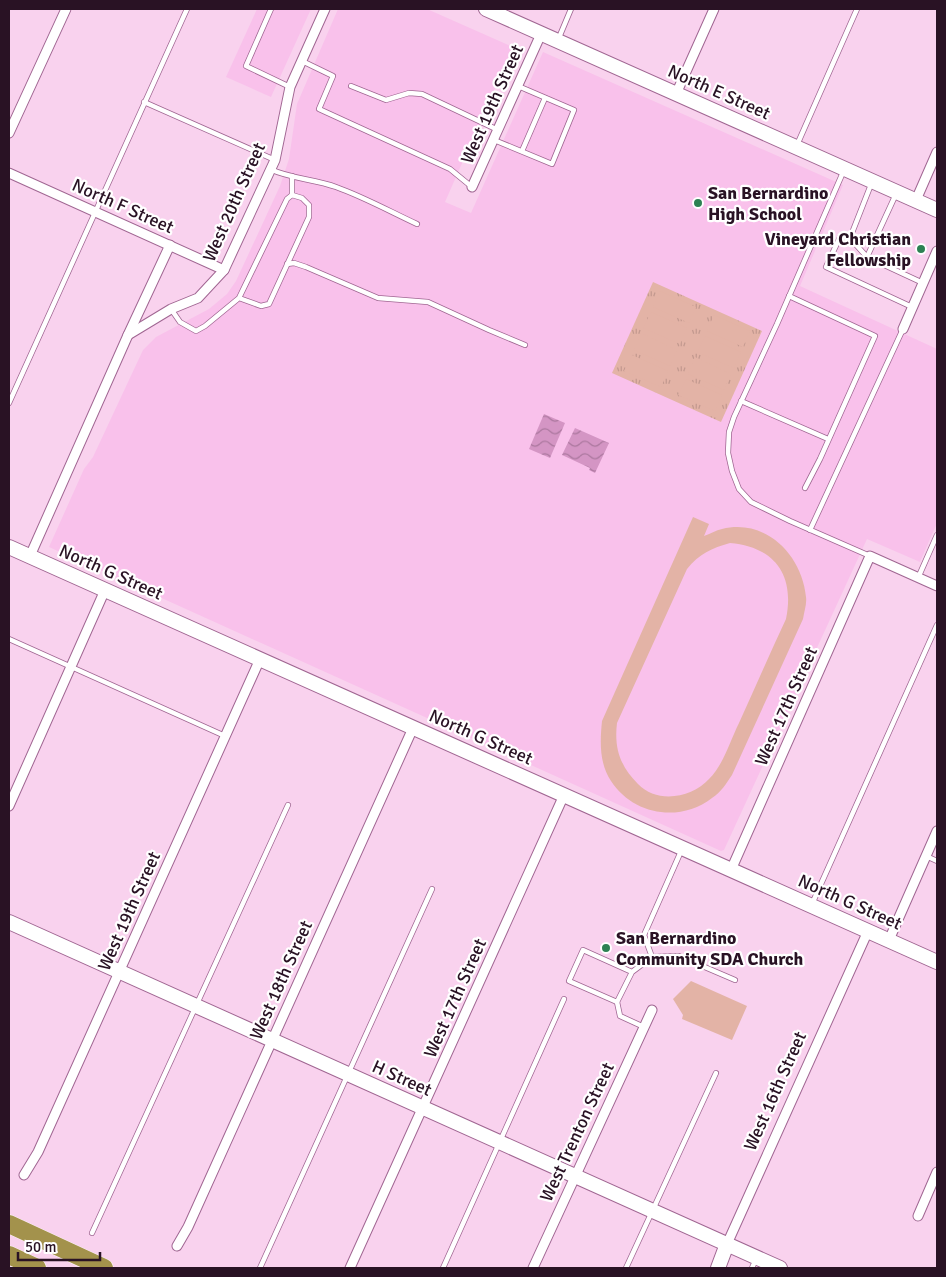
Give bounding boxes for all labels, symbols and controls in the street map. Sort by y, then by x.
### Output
street label: West 19th Street [456,41,528,167]
street label: North E Street [664,60,774,124]
street label: West 20th Street [198,139,270,265]
street label: North F Street [69,174,177,238]
place label: San Bernardino High School [708,182,829,225]
marker: San Bernardino High School [692,197,704,209]
place label: Vineyard Christian Fellowship [765,228,911,271]
marker: Vineyard Christian Fellowship [915,243,927,255]
street label: North G Street [56,539,166,605]
street label: West 17th Street [750,643,822,769]
street label: North G Street [426,704,536,770]
street label: West 19th Street [93,848,165,974]
street label: North G Street [795,869,905,935]
street label: West 18th Street [245,917,317,1043]
place label: San Bernardino Community SDA Church [616,927,804,970]
street label: West 17th Street [419,935,491,1061]
marker: San Bernardino Community SDA Church [600,942,612,954]
street label: West 16th Street [739,1028,811,1154]
street label: H Street [369,1055,435,1101]
street label: West Trenton Street [535,1059,619,1205]
scale bar [18,1230,100,1262]
text: 50 m [25,1238,56,1256]

